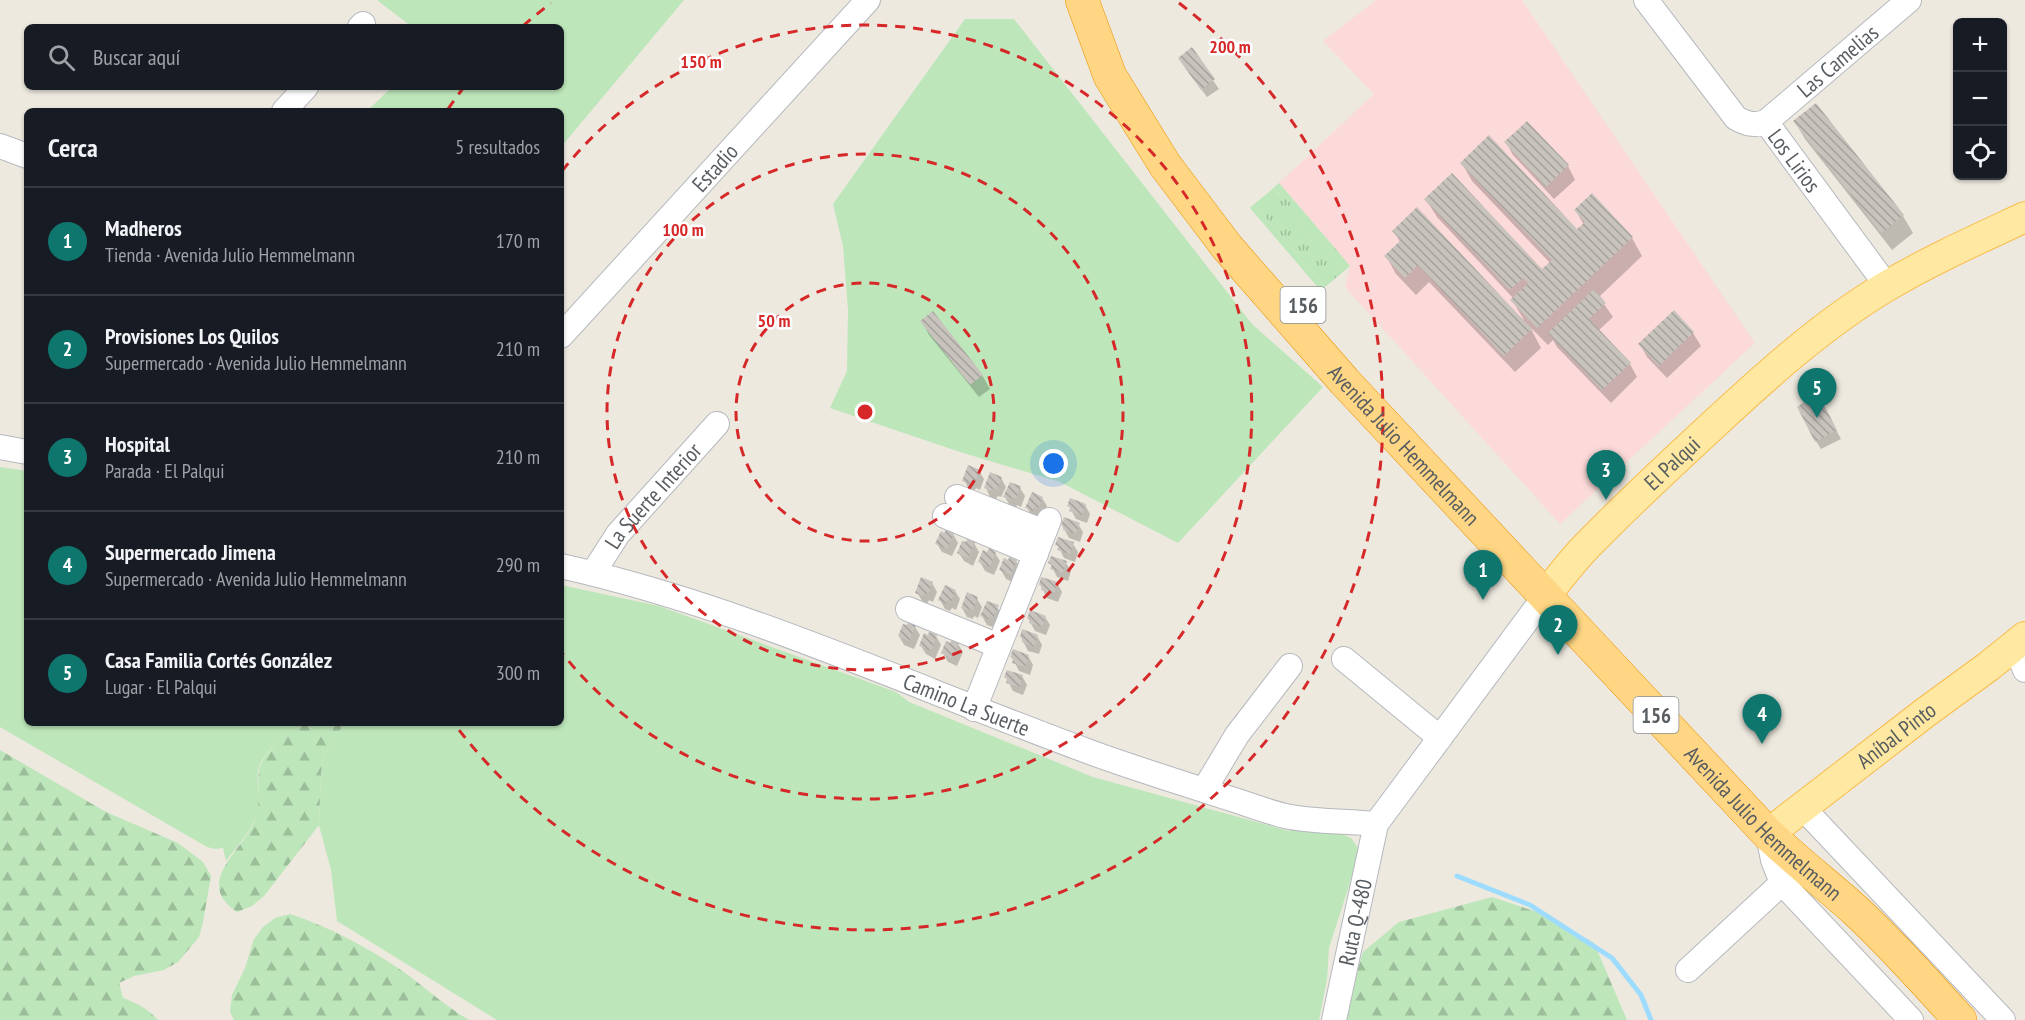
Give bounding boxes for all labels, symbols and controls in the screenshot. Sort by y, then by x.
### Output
street label: Las Camelias [1791,18,1884,103]
map controls [1953,18,2007,180]
button: + [1953,18,2007,72]
search box [24,24,564,90]
text: 200 m [1209,35,1251,58]
icon: search [45,41,78,74]
text: Buscar aquí [93,43,180,71]
text: 150 m [680,50,722,73]
button: − [1953,72,2007,126]
street label: Los Lirios [1762,124,1827,198]
button: locate [1953,126,2007,180]
text: Cerca [48,131,98,164]
text: 5 resultados [455,134,540,160]
street label: Estadio [686,138,744,198]
text: Madheros [105,214,182,242]
text: 100 m [662,218,704,241]
text: 1 [63,228,72,254]
text: 170 m [496,228,540,254]
text: Tienda · Avenida Julio Hemmelmann [105,242,355,268]
road number: 156 [1280,287,1326,323]
text: 50 m [758,309,790,332]
text: Provisiones Los Quilos [105,322,279,350]
text: 2 [63,336,72,362]
text: 210 m [496,336,540,362]
text: Supermercado · Avenida Julio Hemmelmann [105,350,407,376]
street label: Avenida Julio Hemmelmann [1322,359,1486,531]
pin: 5 [1798,368,1836,418]
centre of rings [855,402,875,422]
text: Hospital [105,430,170,458]
street label: El Palqui [1638,430,1706,496]
street label: La Suerte Interior [598,437,707,554]
text: 3 [63,444,72,470]
text: 210 m [496,444,540,470]
your location [1039,449,1068,478]
pin: 3 [1586,450,1626,500]
text: Parada · El Palqui [105,458,225,484]
text: Supermercado Jimena [105,538,276,566]
pin: 1 [1464,550,1502,600]
text: 4 [63,552,72,578]
text: 290 m [496,552,540,578]
text: Supermercado · Avenida Julio Hemmelmann [105,566,407,592]
pin: 2 [1538,606,1578,655]
text: Casa Familia Cortés González [105,646,332,674]
text: 5 [63,660,72,686]
text: 300 m [496,660,540,686]
street label: Camino La Suerte [899,667,1034,742]
text: Lugar · El Palqui [105,674,217,700]
pin: 4 [1742,694,1782,744]
street label: Aníbal Pinto [1851,696,1941,774]
road number: 156 [1634,697,1678,733]
street label: Avenida Julio Hemmelmann [1679,740,1848,907]
street label: Ruta Q-480 [1332,876,1378,968]

